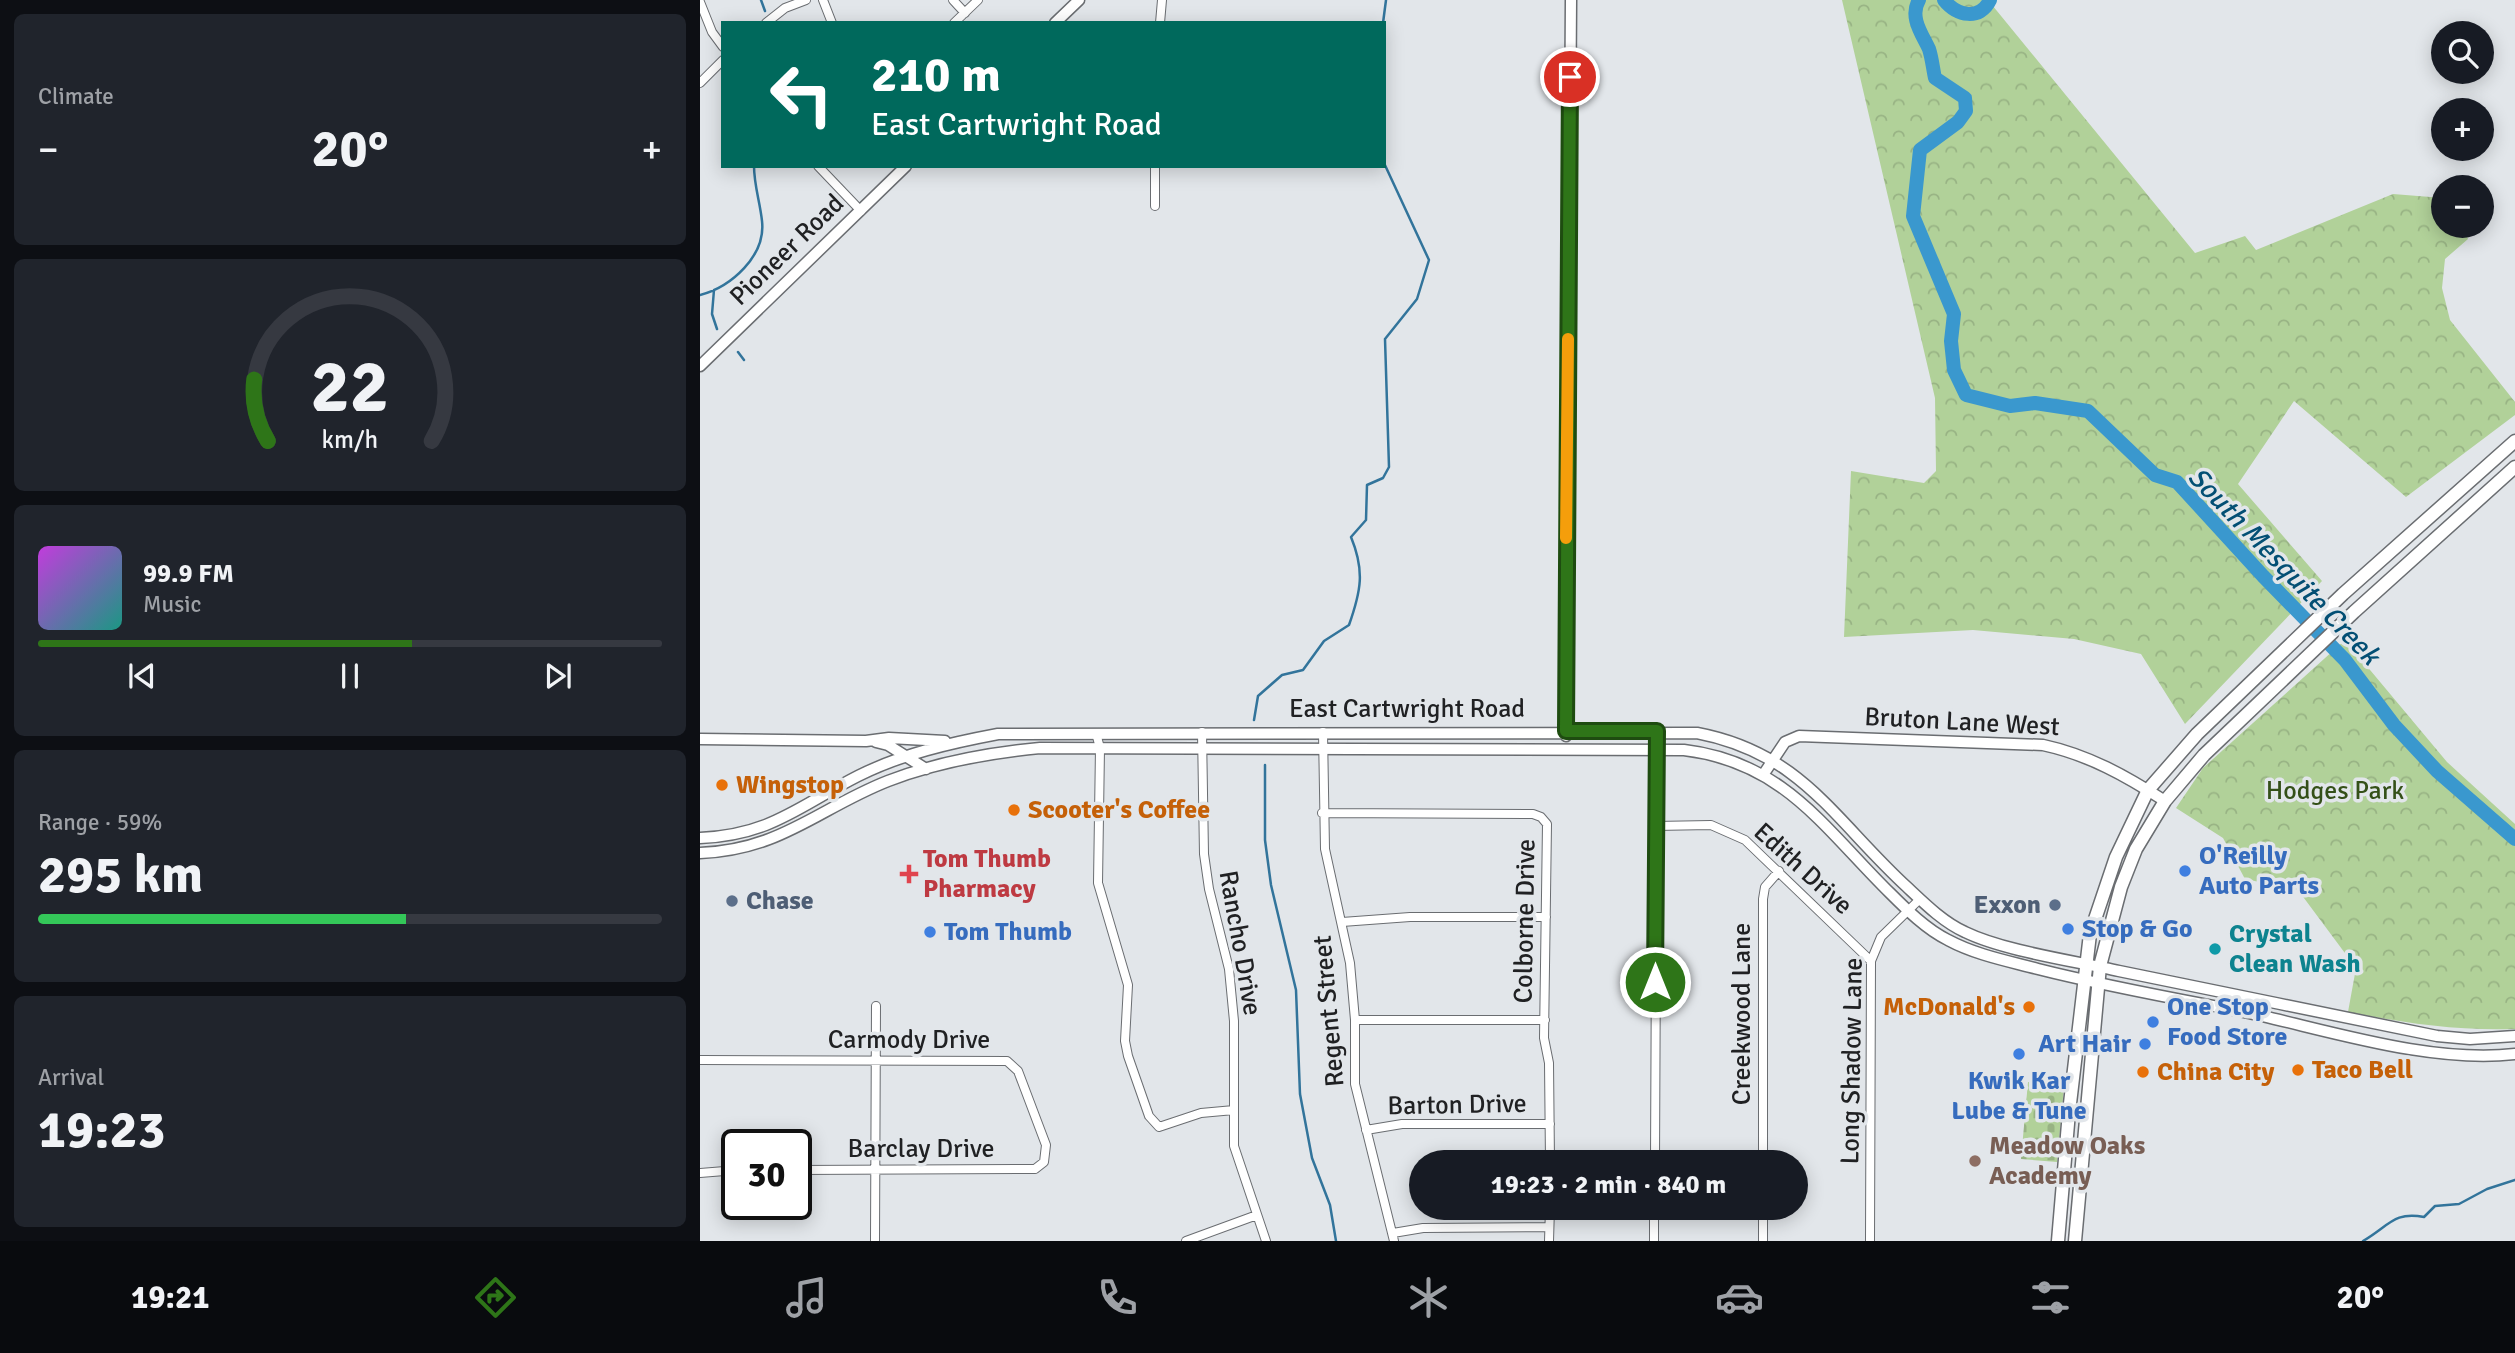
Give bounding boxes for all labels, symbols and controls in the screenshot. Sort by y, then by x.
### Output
map controls [2431,21,2494,238]
button: search [2431,21,2494,84]
text: 210 m [871,45,1001,105]
pin [1540,47,1600,107]
icon: left [756,49,847,140]
icon: arrive [1551,58,1589,96]
text: Climate [38,82,114,111]
button: + [2431,98,2494,161]
text: East Cartwright Road [871,105,1162,144]
text: 20° [312,117,388,181]
text: − [38,126,59,173]
text: + [641,126,662,173]
button: − [2431,175,2494,238]
street label: Pioneer Road [723,188,851,312]
text: 22 [311,344,389,433]
text: km/h [322,424,378,455]
water label: South Mesquite Creek [2181,460,2389,674]
text: 99.9 FM [143,558,234,590]
text: Music [143,590,201,619]
icon: previous [123,657,161,695]
icon: pause [331,657,369,695]
icon: next [539,657,577,695]
street label: East Cartwright Road [1289,693,1525,725]
street label: Bruton Lane West [1864,701,2060,743]
place label: Wingstop [736,769,844,801]
park label: Hodges Park [2266,775,2404,807]
marker: Wingstop [714,777,730,793]
place label: Scooter's Coffee [1028,794,1210,826]
marker: Scooter's Coffee [1006,802,1022,818]
text: Range · 59% [38,808,162,837]
street label: Edith Drive [1747,816,1859,922]
street label: Colborne Drive [1508,838,1542,1004]
place label: O'Reilly Auto Parts [2199,840,2319,902]
text: 295 km [38,843,203,907]
place label: Tom Thumb Pharmacy [923,843,1051,905]
marker: O'Reilly Auto Parts [2177,863,2193,879]
marker: Tom Thumb Pharmacy [901,866,917,882]
street label: Rancho Drive [1212,868,1268,1018]
place label: Chase [746,885,814,917]
place label: Exxon [1974,889,2041,921]
marker: Chase [724,893,740,909]
marker: Exxon [2047,897,2063,913]
place label: Stop & Go [2082,913,2193,945]
place label: Tom Thumb [944,916,1072,948]
place label: Crystal Clean Wash [2229,918,2361,980]
marker: Stop & Go [2060,921,2076,937]
street label: Creekwood Lane [1726,923,1758,1105]
marker: Tom Thumb [922,924,938,940]
street label: Regent Street [1306,934,1352,1088]
marker: Crystal Clean Wash [2207,941,2223,957]
position arrow [1618,945,1692,1019]
street label: Long Shadow Lane [1834,957,1870,1165]
place label: McDonald's [1883,991,2015,1023]
place label: One Stop Food Store [2167,991,2287,1053]
marker: McDonald's [2021,999,2037,1015]
marker: One Stop Food Store [2145,1014,2161,1030]
street label: Carmody Drive [828,1024,990,1056]
place label: Art Hair [2038,1028,2132,1060]
marker: Art Hair [2137,1036,2153,1052]
marker: Kwik Kar Lube & Tune [2011,1046,2027,1062]
place label: Taco Bell [2312,1054,2413,1086]
place label: China City [2157,1056,2274,1088]
marker: Taco Bell [2290,1062,2306,1078]
text: Arrival [38,1063,104,1092]
marker: China City [2135,1064,2151,1080]
place label: Kwik Kar Lube & Tune [1951,1065,2087,1127]
street label: Barton Drive [1387,1088,1527,1122]
text: 19:23 [38,1098,166,1162]
speed limit sign: 30 [721,1129,812,1220]
place label: Meadow Oaks Academy [1989,1130,2145,1192]
street label: Barclay Drive [848,1133,994,1165]
marker: Meadow Oaks Academy [1967,1153,1983,1169]
text: 19:23 · 2 min · 840 m [1491,1169,1726,1201]
icon: directions [471,1273,520,1322]
icon: music [782,1273,831,1322]
icon: phone [1093,1273,1142,1322]
icon: climate [1404,1273,1453,1322]
icon: car [1715,1273,1764,1322]
icon: filters [2026,1273,2075,1322]
text: 19:21 [131,1278,209,1317]
text: 20° [2337,1278,2384,1317]

